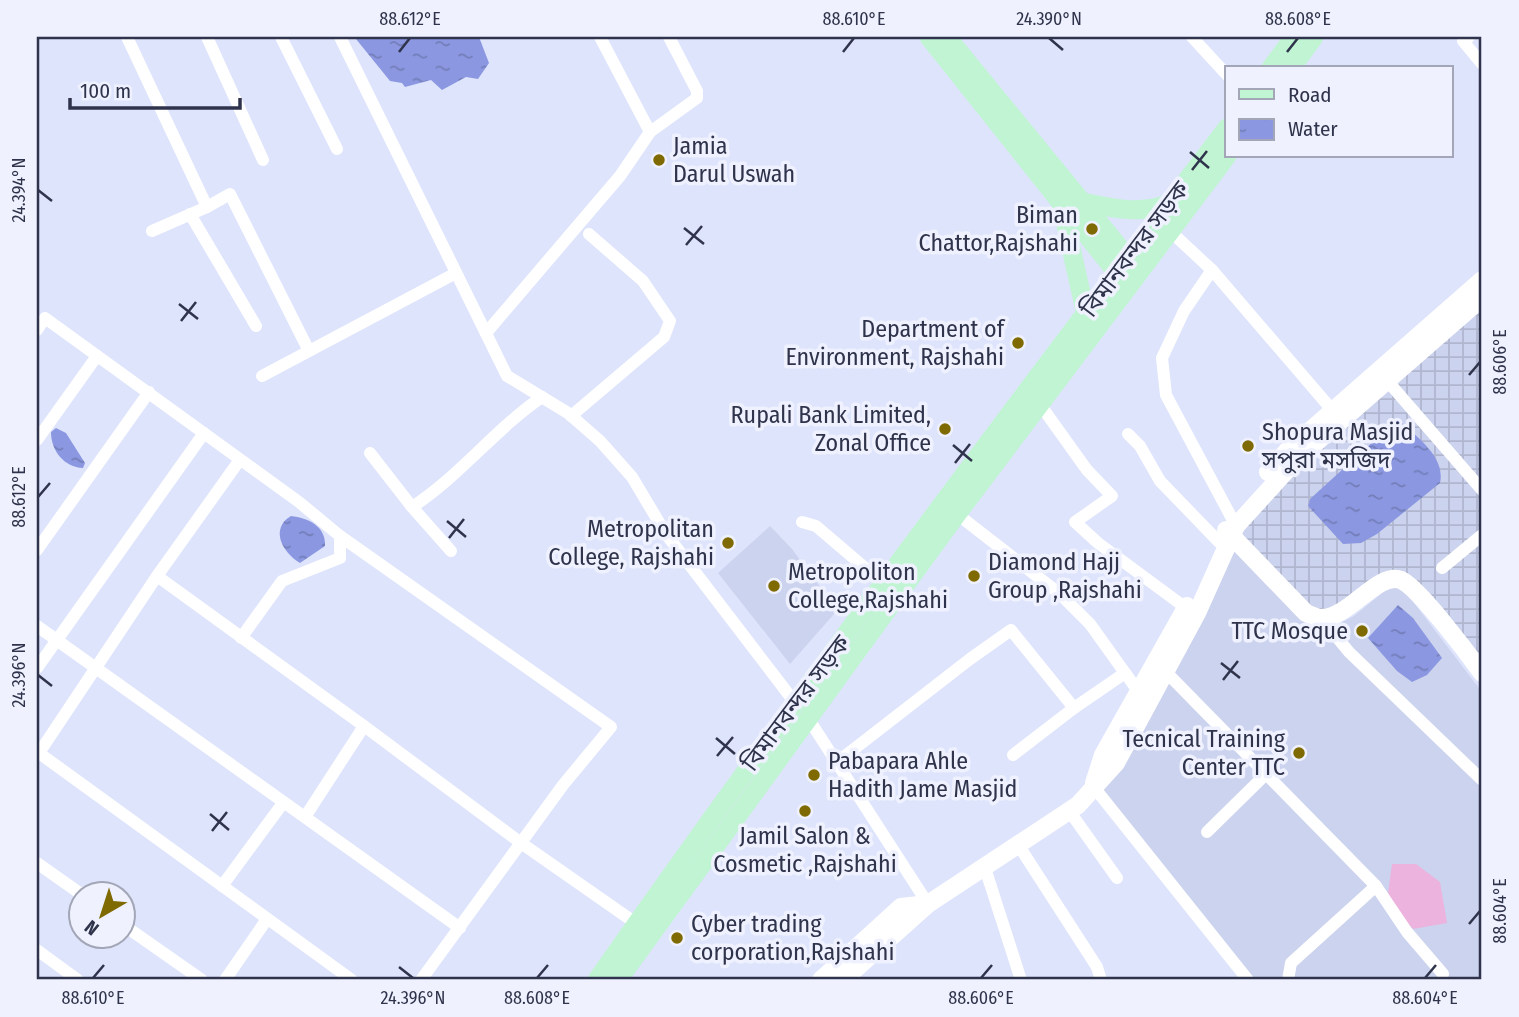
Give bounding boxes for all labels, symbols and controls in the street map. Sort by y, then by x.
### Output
text: 88.612°E [379,8,441,30]
text: 88.610°E [822,8,886,30]
text: 24.390°N [1016,8,1082,30]
text: 88.608°E [1265,8,1331,30]
scale bar [70,66,240,110]
legend [1225,66,1452,158]
text: 100 m [80,78,131,104]
text: Road [1288,82,1332,108]
text: Water [1288,116,1338,142]
place label: Jamia Darul Uswah [673,132,795,188]
marker: Jamia Darul Uswah [651,152,667,168]
text: 24.394°N [8,158,30,222]
street label: বিমানবন্দর সড়ক [1074,175,1195,323]
place label: Biman Chattor,Rajshahi [918,201,1078,257]
marker: Biman Chattor,Rajshahi [1084,221,1100,237]
place label: Department of Environment, Rajshahi [785,315,1006,371]
text: 88.606°E [1489,329,1511,395]
marker: Department of Environment, Rajshahi [1010,335,1026,351]
place label: Rupali Bank Limited, Zonal Office [731,401,931,457]
place label: Shopura Masjid সপুরা মসজিদ [1261,418,1413,474]
marker: Rupali Bank Limited, Zonal Office [937,421,953,437]
marker: Shopura Masjid সপুরা মসজিদ [1240,438,1256,454]
text: 88.612°E [8,466,30,528]
place label: Metropolitan College, Rajshahi [548,515,714,571]
marker: Metropolitan College, Rajshahi [720,535,736,551]
place label: Diamond Hajj Group ,Rajshahi [988,548,1142,604]
place label: Metropoliton College,Rajshahi [788,558,948,614]
marker: Diamond Hajj Group ,Rajshahi [966,568,982,584]
marker: Metropoliton College,Rajshahi [766,578,782,594]
place label: TTC Mosque [1232,617,1348,645]
marker: TTC Mosque [1354,623,1370,639]
street label: বিমানবন্দর সড়ক [735,629,856,777]
text: 24.396°N [8,642,30,708]
place label: Tecnical Training Center TTC [1122,725,1286,781]
marker: Tecnical Training Center TTC [1291,745,1307,761]
place label: Pabapara Ahle Hadith Jame Masjid [828,747,1017,803]
marker: Pabapara Ahle Hadith Jame Masjid [806,767,822,783]
marker: Jamil Salon & Cosmetic ,Rajshahi [797,803,813,819]
place label: Jamil Salon & Cosmetic ,Rajshahi [713,822,897,878]
text: 88.604°E [1489,878,1511,944]
north arrow [66,880,136,950]
place label: Cyber trading corporation,Rajshahi [691,910,895,966]
text: N [80,915,103,940]
marker: Cyber trading corporation,Rajshahi [669,930,685,946]
text: 88.610°E [61,987,125,1009]
text: 24.396°N [380,987,446,1009]
text: 88.608°E [504,987,570,1009]
text: 88.606°E [948,987,1014,1009]
text: 88.604°E [1392,987,1458,1009]

